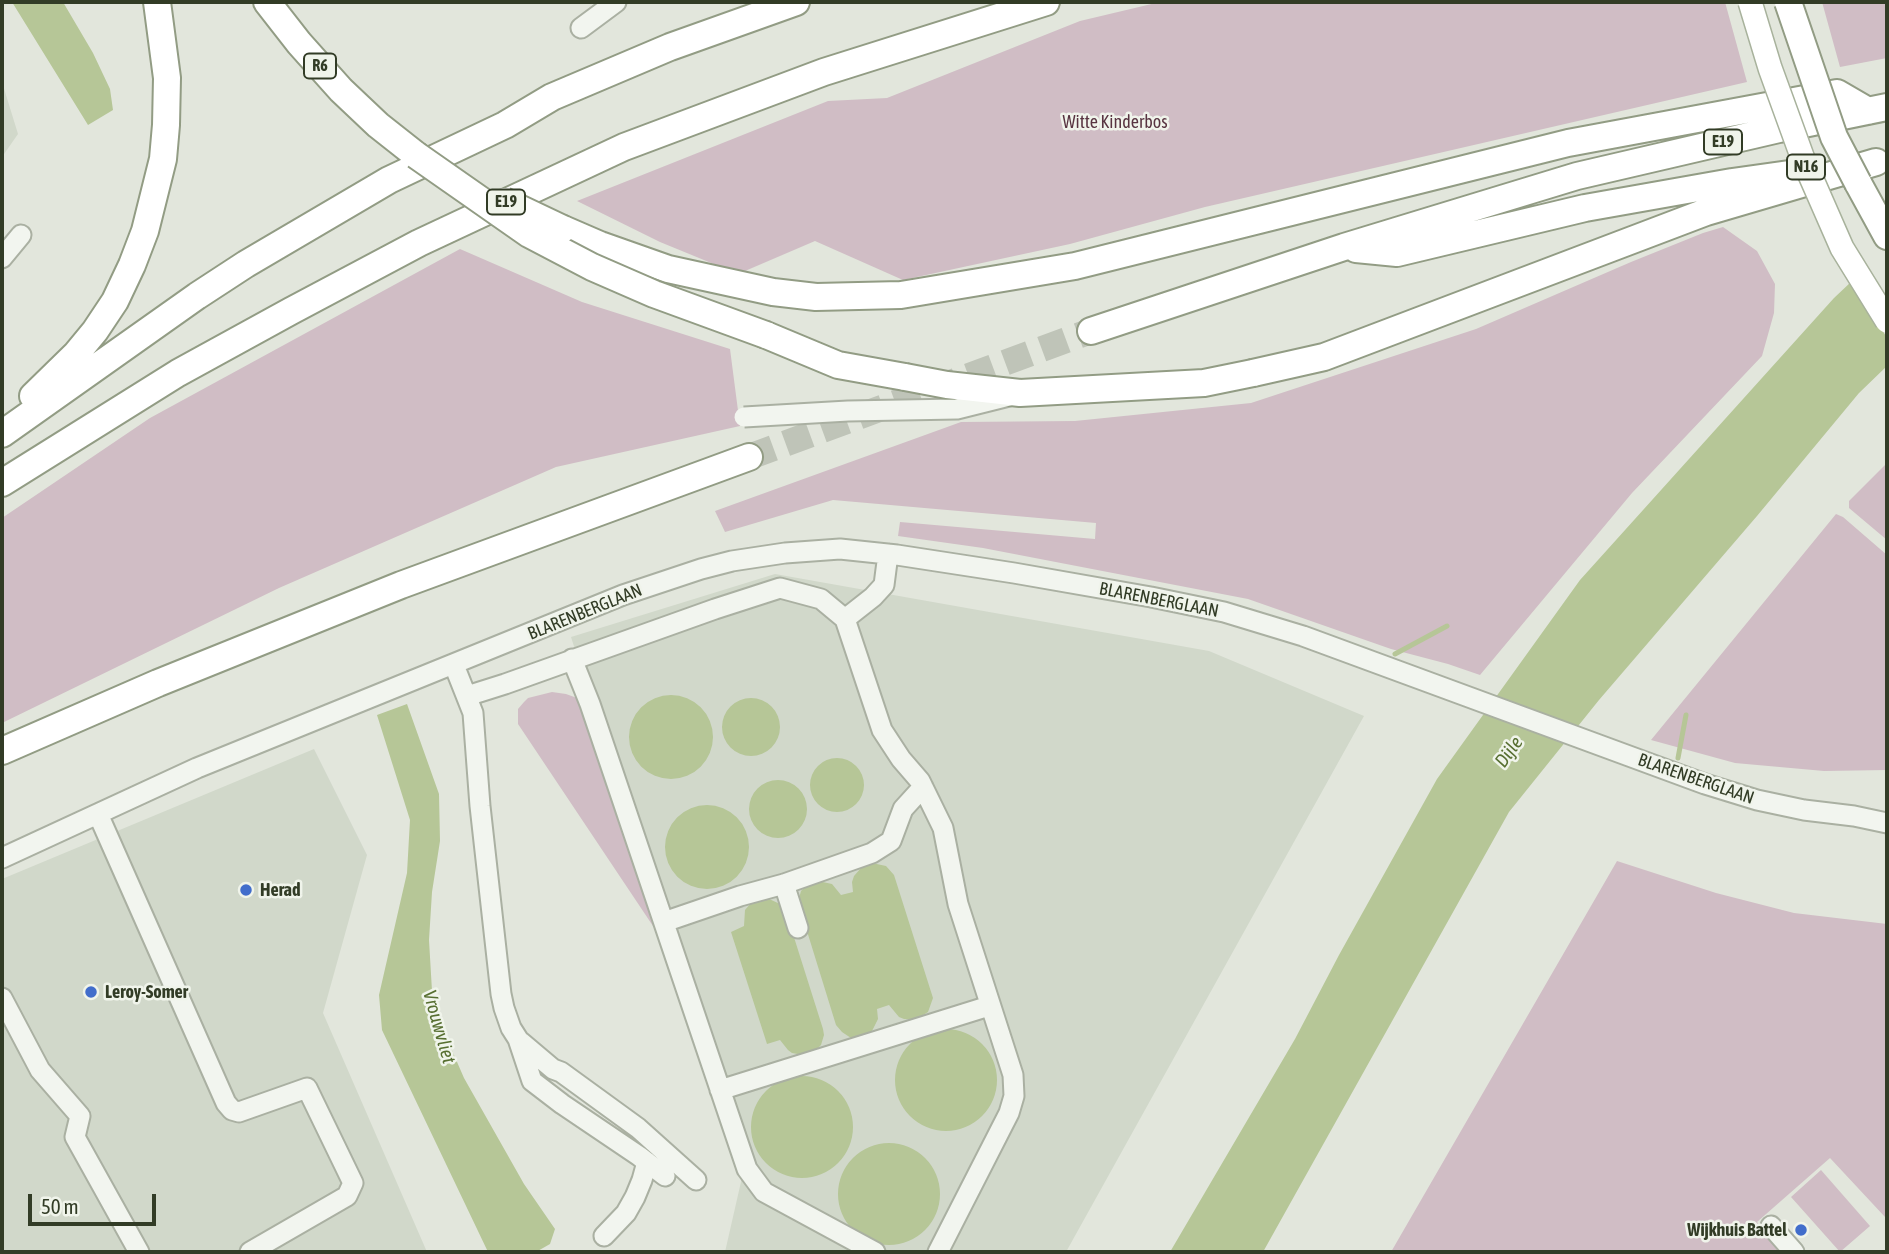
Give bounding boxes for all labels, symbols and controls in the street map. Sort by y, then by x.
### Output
road number: R6 [304,54,336,78]
park label: Witte Kinderbos [1062,111,1168,133]
road number: E19 [1704,130,1742,154]
road number: N16 [1787,154,1825,180]
road number: E19 [487,190,525,214]
street label: BLARENBERGLAAN [1097,578,1221,622]
street label: BLARENBERGLAAN [525,579,645,645]
water label: Dijle [1490,732,1528,772]
street label: BLARENBERGLAAN [1635,749,1757,809]
place label: Herad [260,879,300,901]
marker: Herad [238,882,254,898]
place label: Leroy-Somer [105,981,188,1003]
marker: Leroy-Somer [83,984,99,1000]
water label: Vrouwvliet [418,988,460,1066]
scale bar [32,1180,159,1224]
text: 50 m [41,1194,79,1218]
place label: Wijkhuis Battel [1687,1219,1787,1241]
marker: Wijkhuis Battel [1793,1222,1809,1238]

